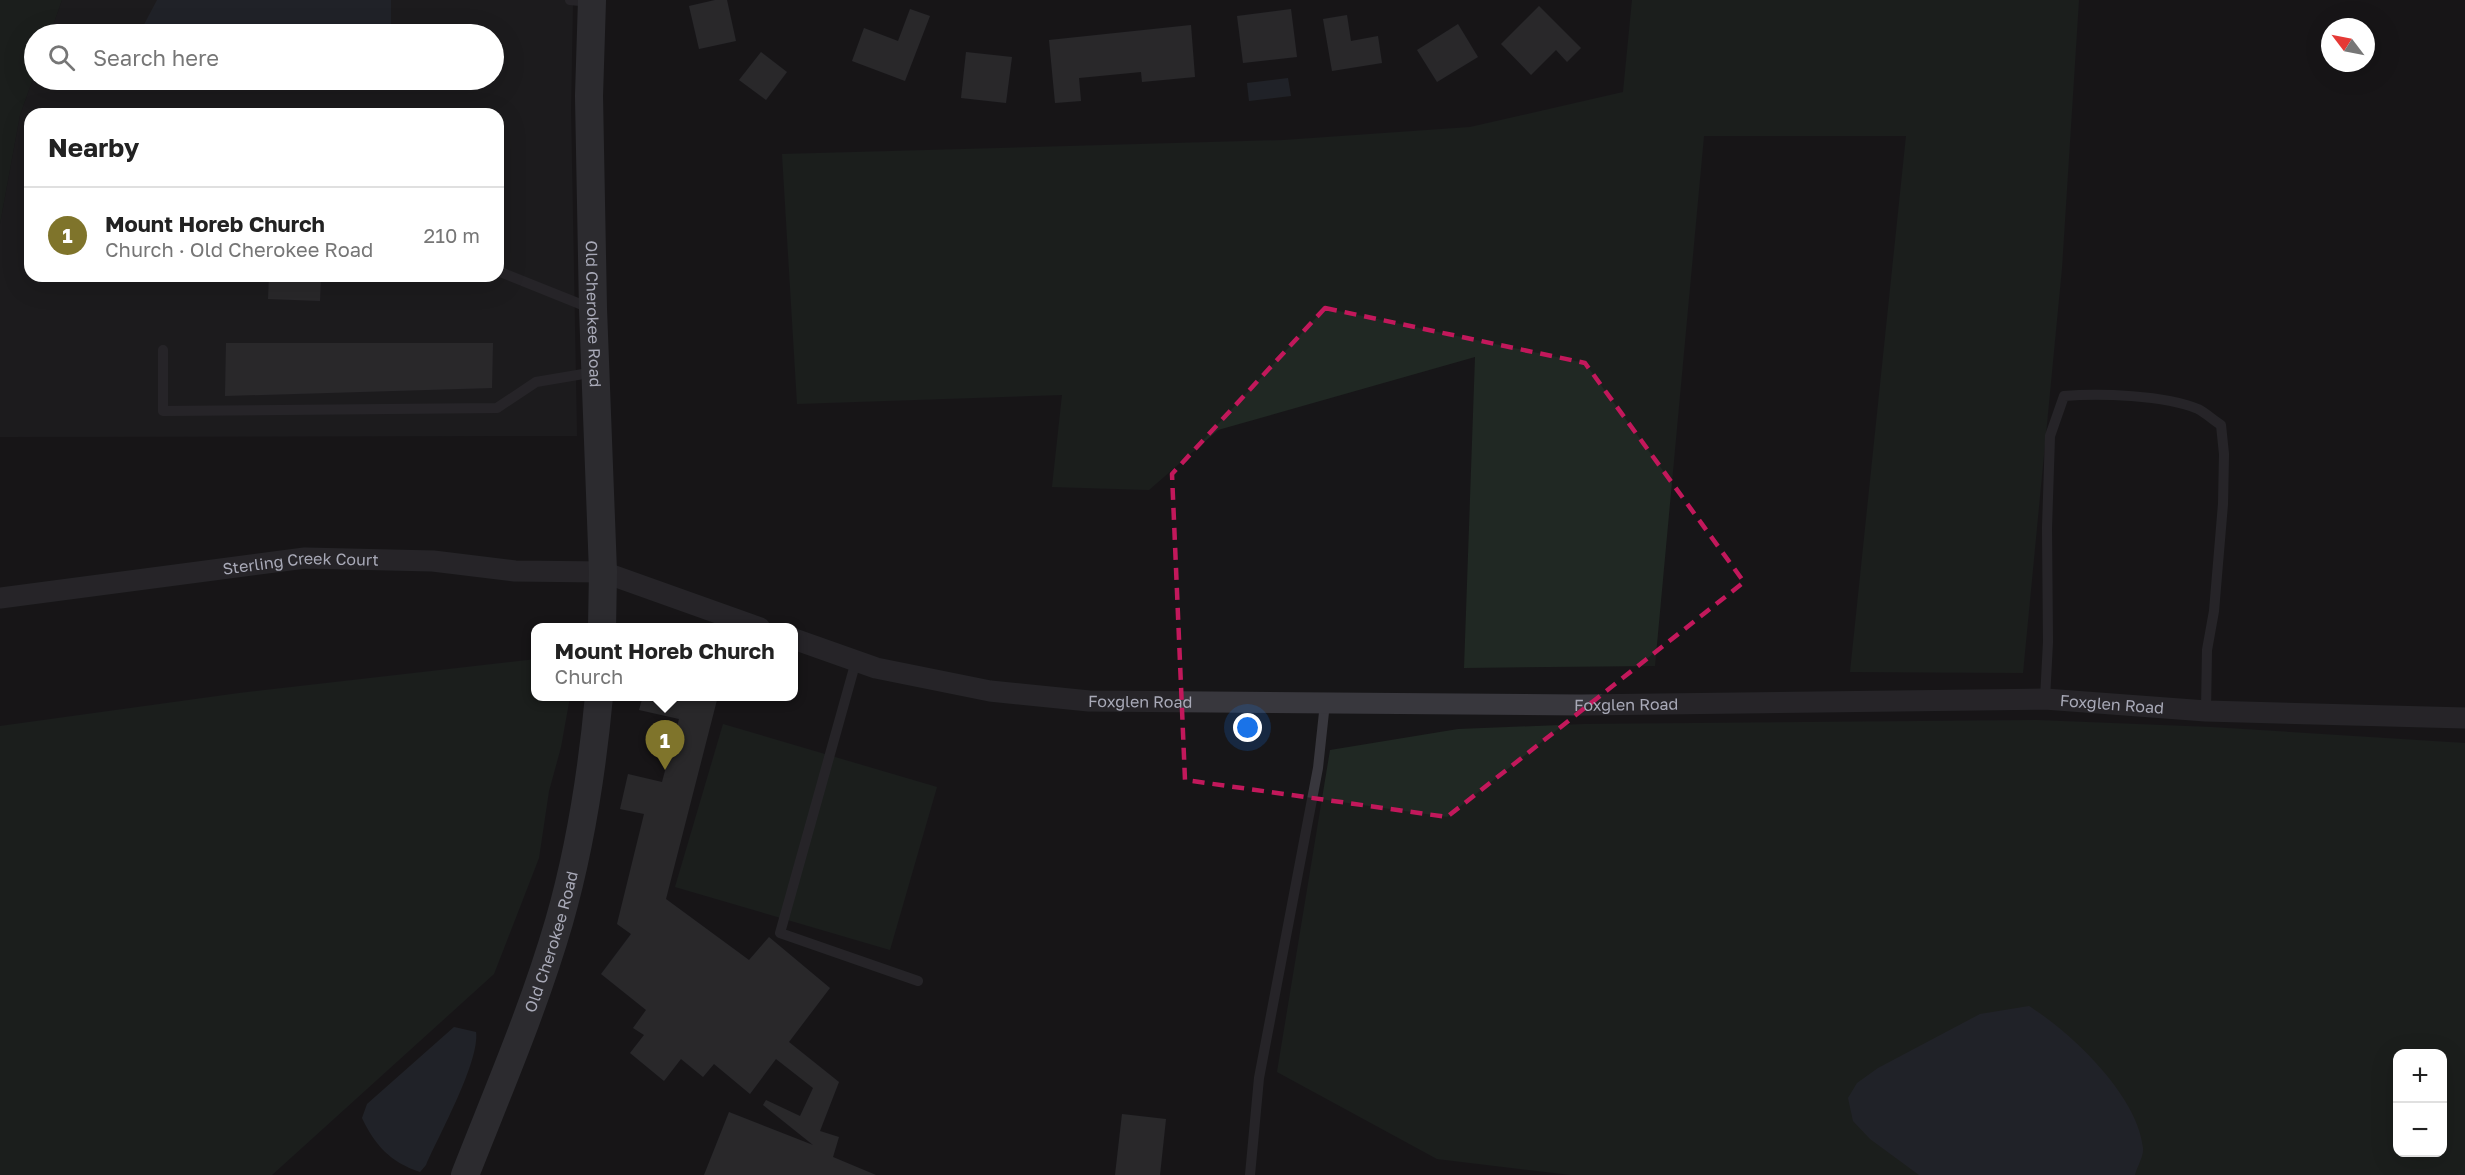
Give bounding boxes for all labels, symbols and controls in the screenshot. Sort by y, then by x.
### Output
north arrow [2321,18,2375,72]
search box [24,24,504,90]
icon: search [45,41,78,74]
text: Search here [93,44,219,71]
text: Nearby [48,132,139,163]
text: Mount Horeb Church [105,210,325,237]
text: 1 [62,223,73,247]
text: 210 m [424,223,480,247]
text: Church · Old Cherokee Road [105,237,373,261]
street label: Old Cherokee Road [582,240,606,388]
street label: Sterling Creek Court [221,548,379,579]
popup [531,623,798,701]
text: Mount Horeb Church [555,637,774,664]
text: Church [555,664,623,688]
street label: Foxglen Road [2059,690,2165,718]
street label: Foxglen Road [1088,691,1192,712]
street label: Foxglen Road [1574,694,1678,715]
your location [1233,713,1262,742]
pin: 1 [646,720,684,770]
street label: Old Cherokee Road [520,869,582,1015]
map controls [2393,1049,2447,1157]
button: + [2393,1049,2447,1103]
button: − [2393,1103,2447,1157]

